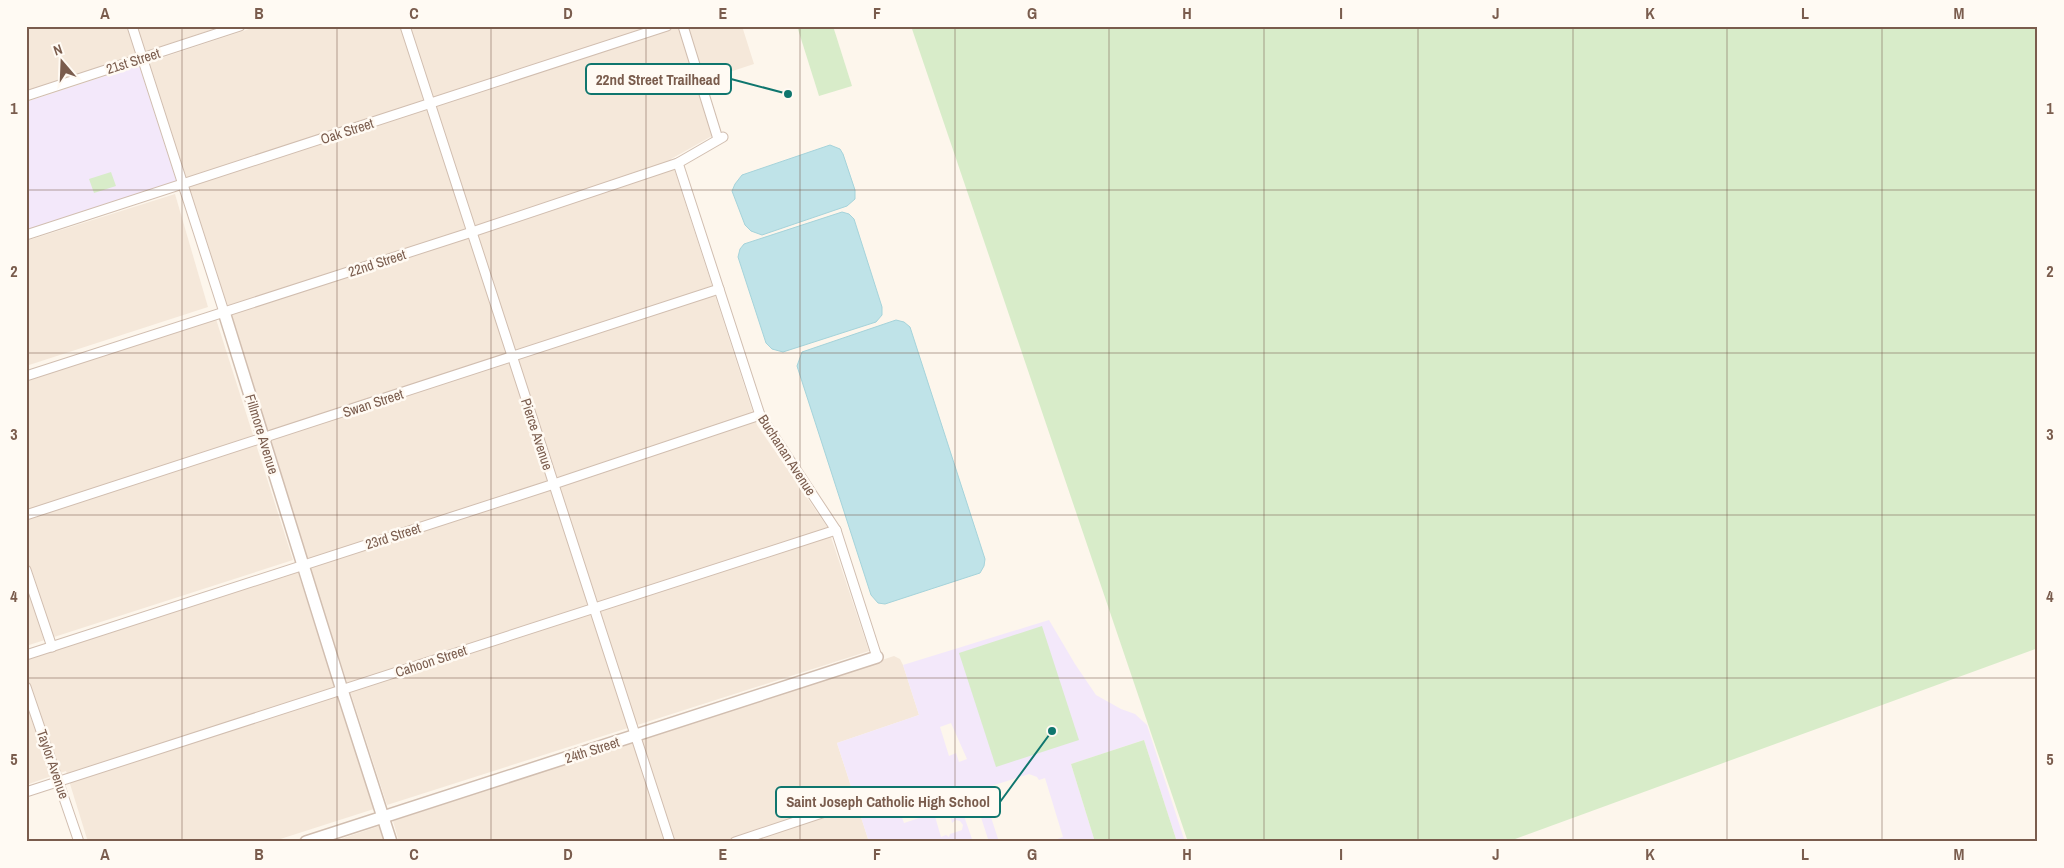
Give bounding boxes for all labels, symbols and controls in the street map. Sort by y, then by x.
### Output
text: A [100,2,110,24]
text: B [254,2,264,24]
text: C [409,2,419,24]
text: D [563,2,573,24]
text: E [719,2,728,24]
text: F [873,2,881,24]
text: G [1027,2,1037,24]
text: H [1182,2,1192,24]
text: I [1339,2,1343,24]
text: J [1492,2,1500,24]
text: K [1645,2,1655,24]
text: L [1801,2,1809,24]
text: M [1954,2,1965,24]
north arrow [38,38,88,88]
text: N [51,40,65,60]
street label: 21st Street [104,44,162,78]
callout: 22nd Street Trailhead [586,64,731,94]
text: 22nd Street Trailhead [596,69,720,90]
text: 1 [10,97,18,119]
text: 1 [2046,97,2054,119]
street label: Oak Street [318,114,376,148]
street label: 22nd Street [346,245,408,281]
text: 2 [10,260,18,282]
text: 2 [2046,260,2054,282]
street label: Swan Street [340,385,406,421]
street label: Fillmore Avenue [241,392,283,476]
street label: Pierce Avenue [517,396,557,472]
street label: Buchanan Avenue [754,411,820,499]
text: 3 [10,423,18,445]
text: 3 [2046,423,2054,445]
street label: 23rd Street [363,519,423,553]
text: 4 [10,585,18,607]
text: 4 [2046,585,2054,607]
street label: Cahoon Street [393,641,469,681]
street label: Taylor Avenue [33,727,73,801]
street label: 24th Street [563,733,621,767]
text: 5 [10,748,18,770]
text: 5 [2046,748,2054,770]
callout: Saint Joseph Catholic High School [776,787,1000,817]
text: Saint Joseph Catholic High School [786,791,990,812]
text: A [100,843,110,865]
text: B [254,843,264,865]
text: C [409,843,419,865]
text: D [563,843,573,865]
text: E [719,843,728,865]
text: F [873,843,881,865]
text: G [1027,843,1037,865]
text: H [1182,843,1192,865]
text: I [1339,843,1343,865]
text: J [1492,843,1500,865]
text: K [1645,843,1655,865]
text: L [1801,843,1809,865]
text: M [1954,843,1965,865]

